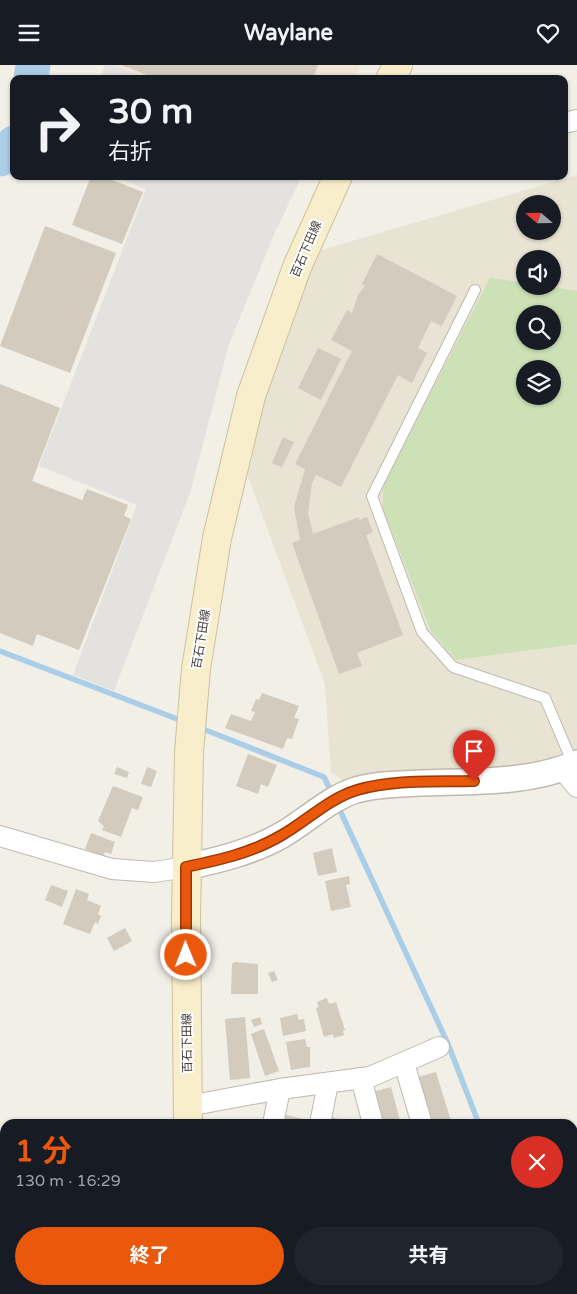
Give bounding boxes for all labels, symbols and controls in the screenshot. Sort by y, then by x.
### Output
icon: menu [15,19,43,47]
icon: heart [534,19,562,47]
text: Waylane [244,20,333,46]
text: 30 m [108,91,193,133]
icon: right [25,95,90,160]
text: 右折 [108,139,152,165]
north arrow [516,195,561,240]
map controls [516,195,561,405]
street label: 百石下田線 [288,219,324,279]
button: sound [516,250,561,295]
button: search [516,305,561,350]
button: layers [516,360,561,405]
street label: 百石下田線 [189,608,213,670]
pin [453,730,495,781]
icon: arrive [460,737,488,765]
position arrow [159,928,211,980]
street label: 百石下田線 [179,1013,195,1073]
text: 1 分 [15,1133,72,1170]
button: close [511,1136,563,1188]
text: 130 m · 16:29 [15,1171,121,1191]
button: 終了 [15,1227,284,1285]
button: 共有 [294,1227,563,1285]

